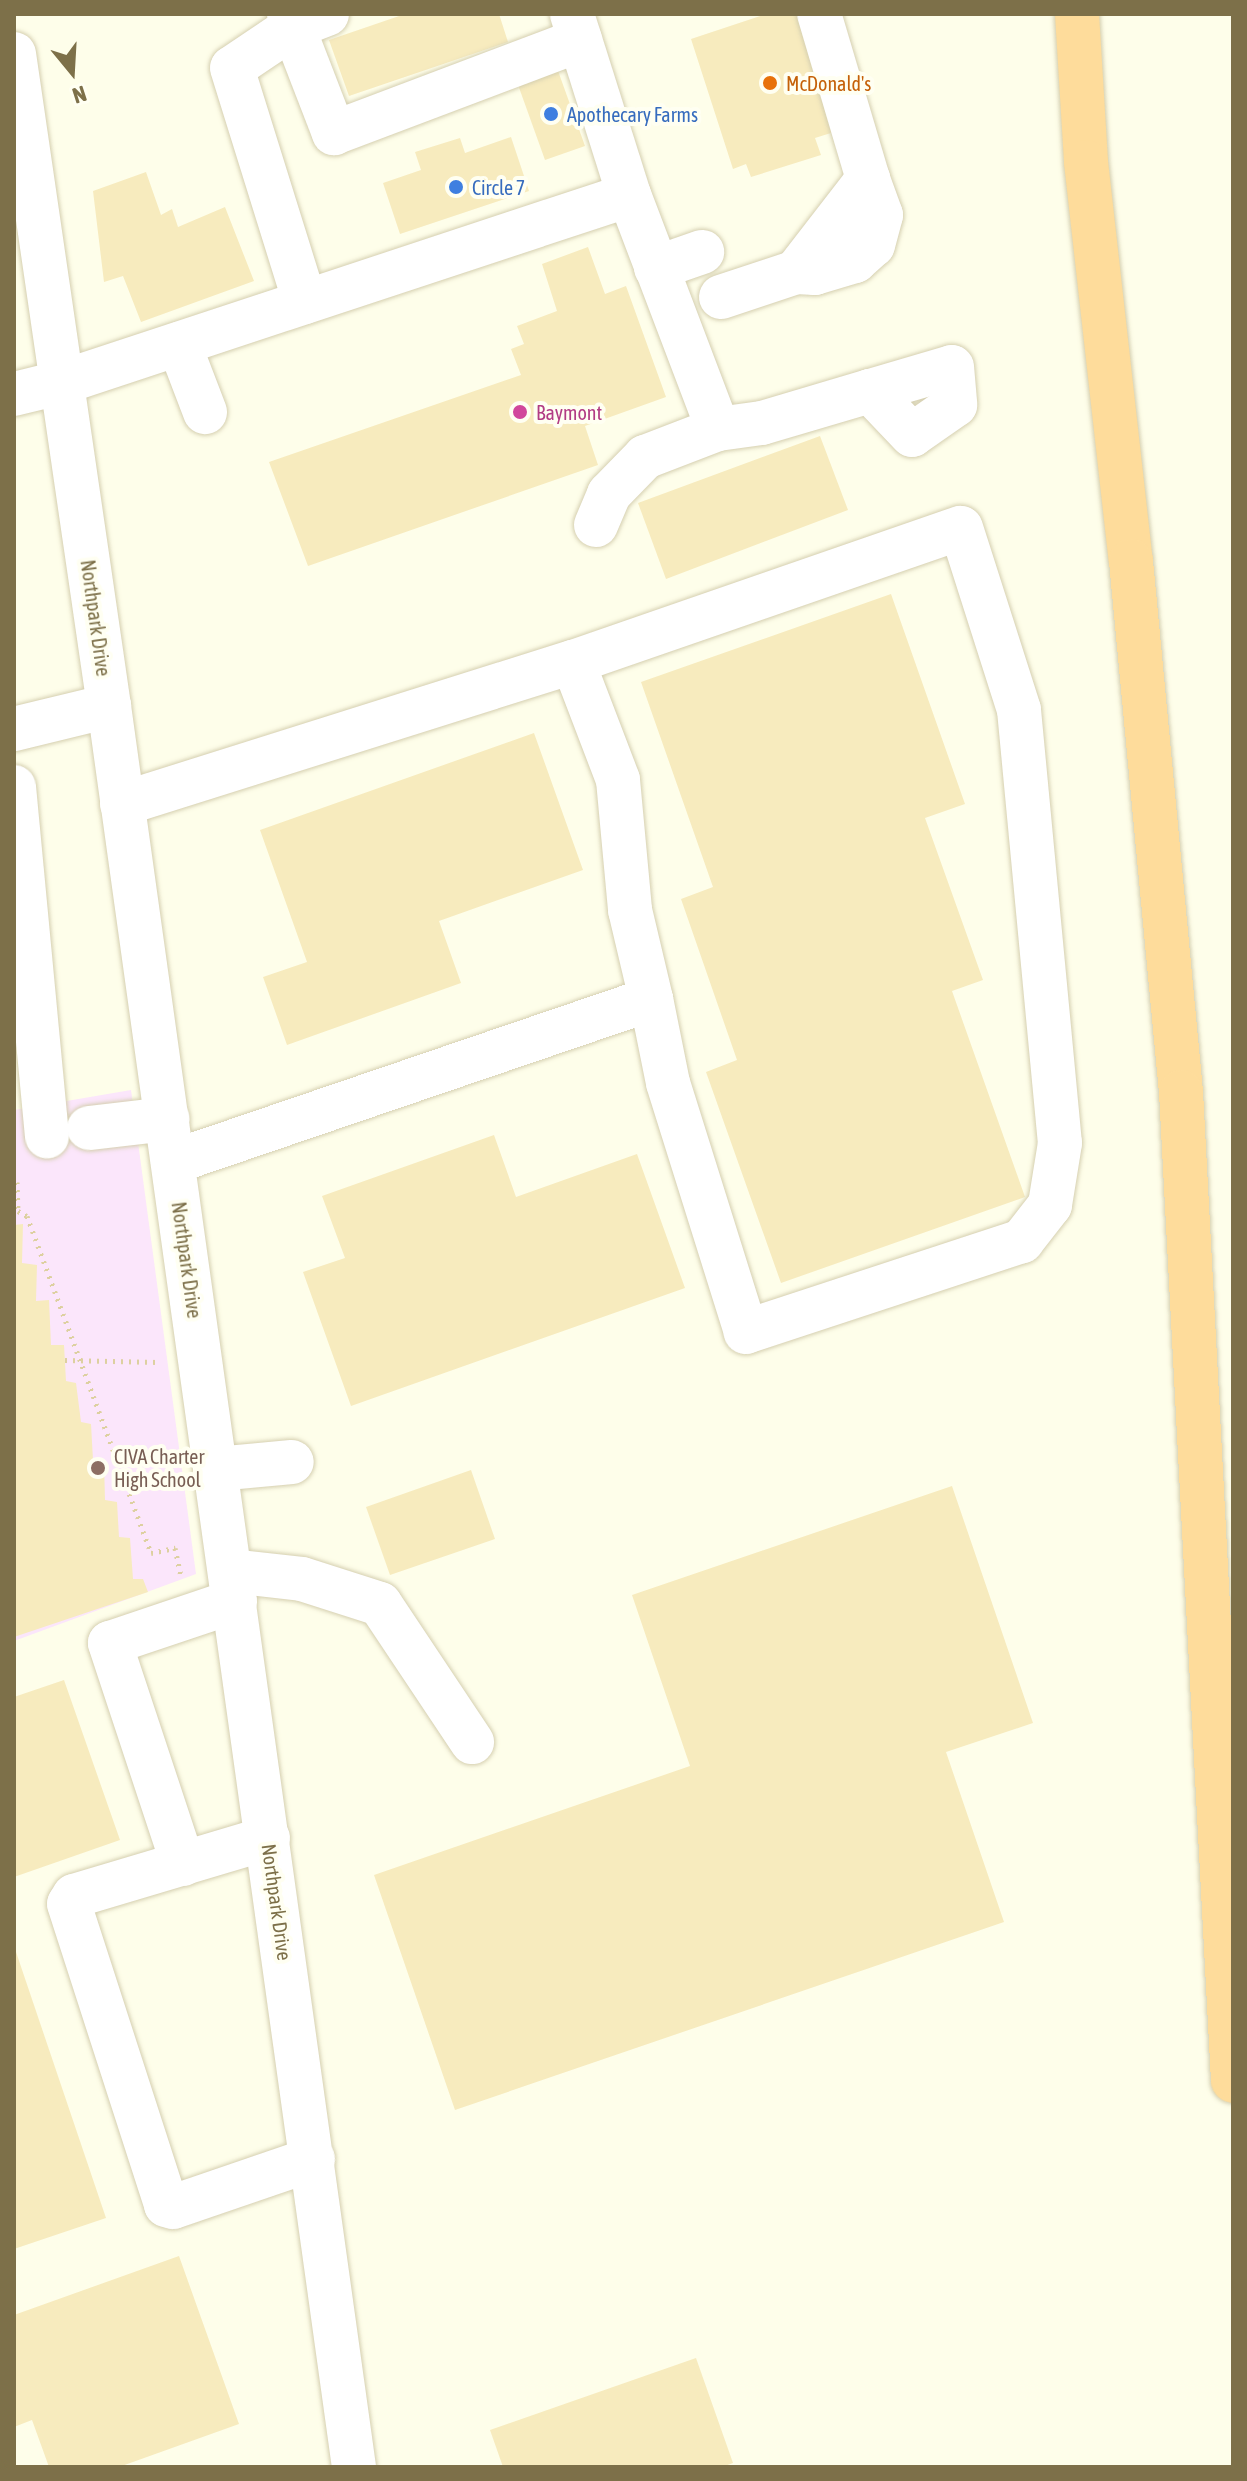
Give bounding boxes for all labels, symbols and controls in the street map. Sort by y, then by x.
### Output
north arrow [32,32,112,112]
place label: McDonald's [786,71,871,95]
marker: McDonald's [761,74,779,92]
text: N [69,80,90,109]
place label: Apothecary Farms [567,102,698,126]
marker: Apothecary Farms [542,105,560,123]
place label: Circle 7 [472,175,525,199]
marker: Circle 7 [447,178,465,196]
place label: Baymont [536,400,602,424]
marker: Baymont [511,403,529,421]
street label: Northpark Drive [76,558,116,678]
street label: Northpark Drive [167,1200,207,1320]
place label: CIVA Charter High School [114,1444,204,1491]
marker: CIVA Charter High School [89,1459,107,1477]
street label: Northpark Drive [257,1842,297,1962]

